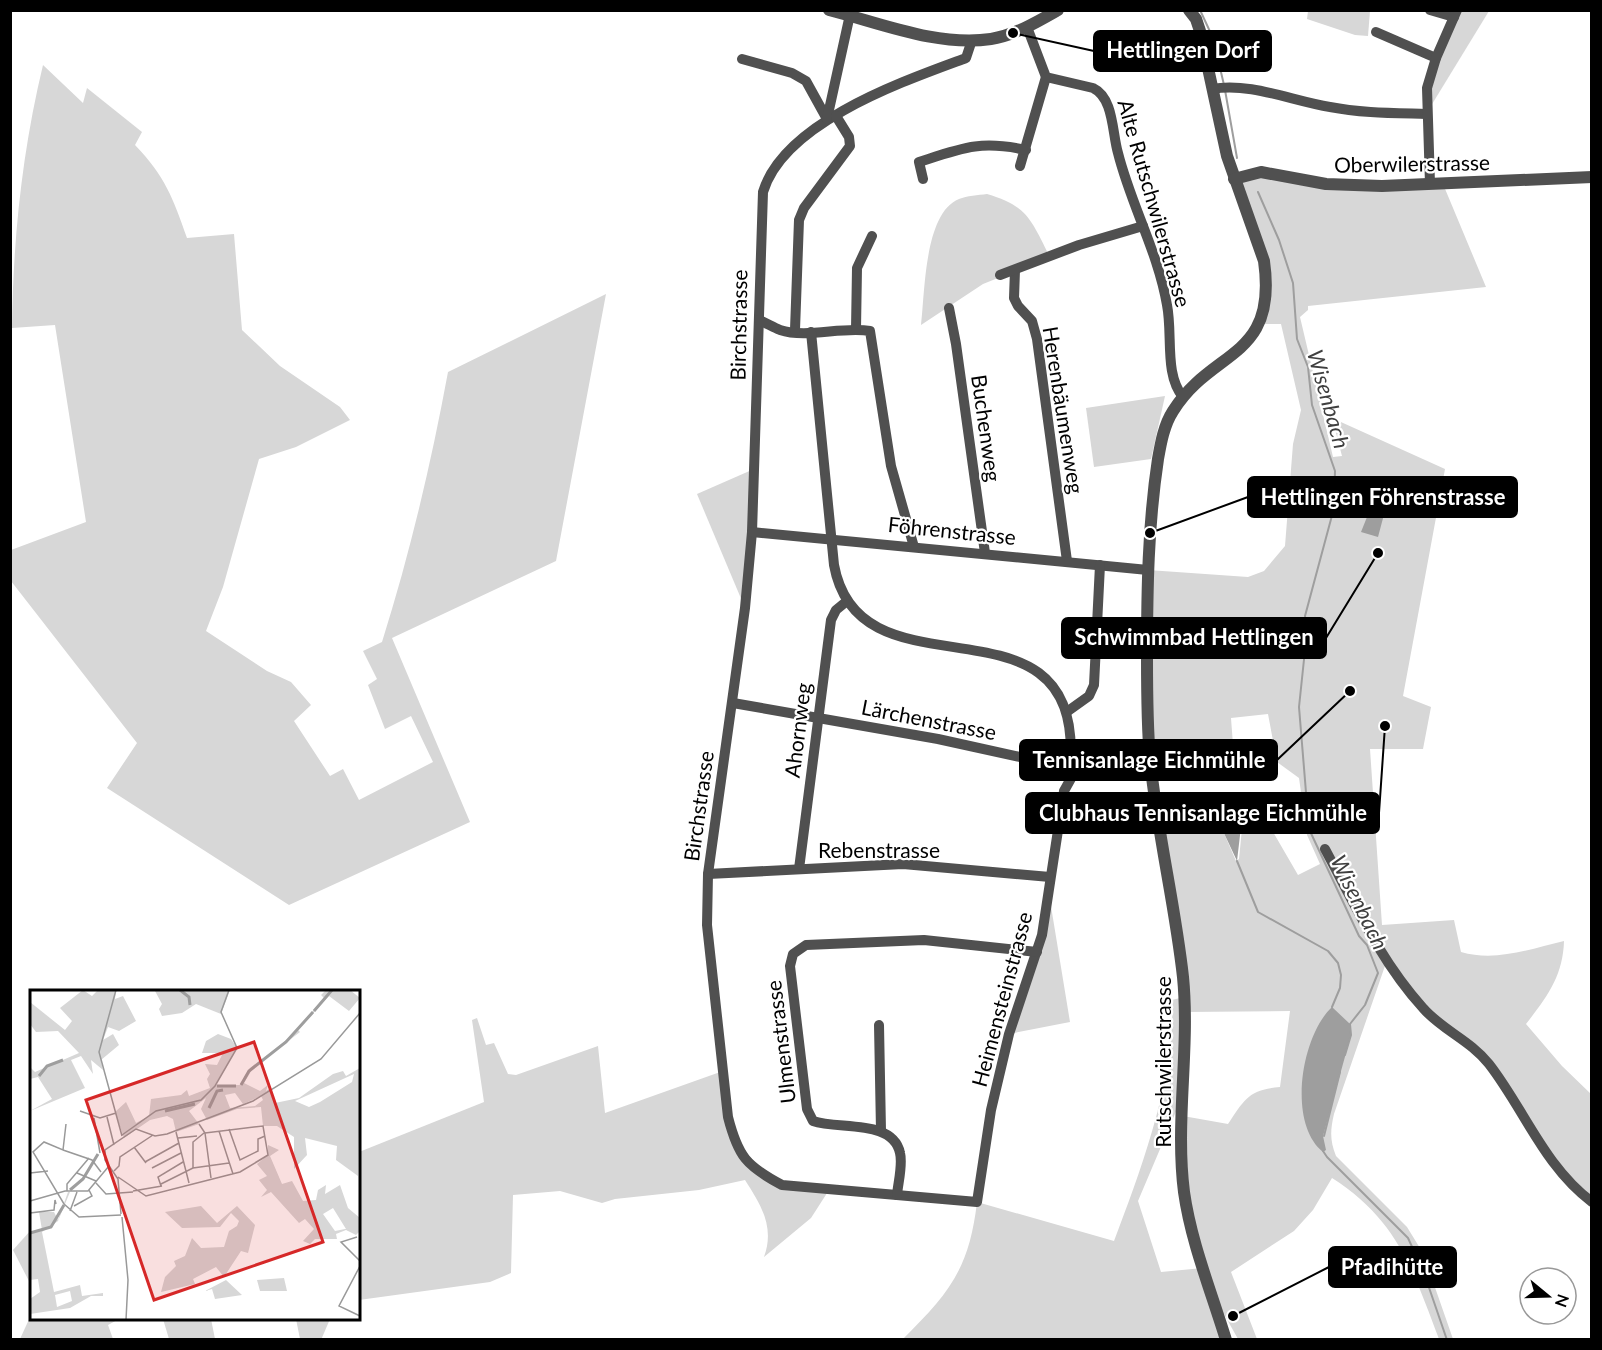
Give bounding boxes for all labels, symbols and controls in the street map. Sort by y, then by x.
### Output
callout: Hettlingen Dorf [1094,31,1271,71]
text: Hettlingen Dorf [1106,36,1260,63]
street label: Alte Rutschwilerstrasse [1113,96,1197,310]
street label: Oberwilerstrasse [1334,149,1490,177]
street label: Birchstrasse [725,269,751,381]
street label: Herenbäumenweg [1038,325,1090,496]
water label: Wisenbach [1302,346,1356,452]
street label: Buchenweg [967,373,1007,483]
callout: Hettlingen Föhrenstrasse [1248,477,1517,517]
text: Hettlingen Föhrenstrasse [1261,483,1506,510]
street label: Föhrenstrasse [887,511,1017,549]
callout: Schwimmbad Hettlingen [1062,618,1326,658]
text: Schwimmbad Hettlingen [1074,623,1314,650]
street label: Ahornweg [779,681,815,779]
street label: Lärchenstrasse [859,694,999,744]
callout: Tennisanlage Eichmühle [1020,740,1277,780]
text: Tennisanlage Eichmühle [1033,746,1266,773]
street label: Birchstrasse [678,749,718,863]
callout: Clubhaus Tennisanlage Eichmühle [1026,793,1379,833]
text: Clubhaus Tennisanlage Eichmühle [1039,799,1367,826]
street label: Rebenstrasse [818,837,940,862]
water label: Wisenbach [1326,850,1394,954]
street label: Heimensteinstrasse [966,909,1036,1089]
street label: Rutschwilerstrasse [1150,976,1175,1148]
street label: Ulmenstrasse [760,979,800,1105]
inset map [30,990,360,1320]
callout: Pfadihütte [1329,1247,1456,1287]
text: Pfadihütte [1341,1253,1444,1280]
north arrow [1518,1266,1578,1326]
text: N [1552,1292,1574,1310]

